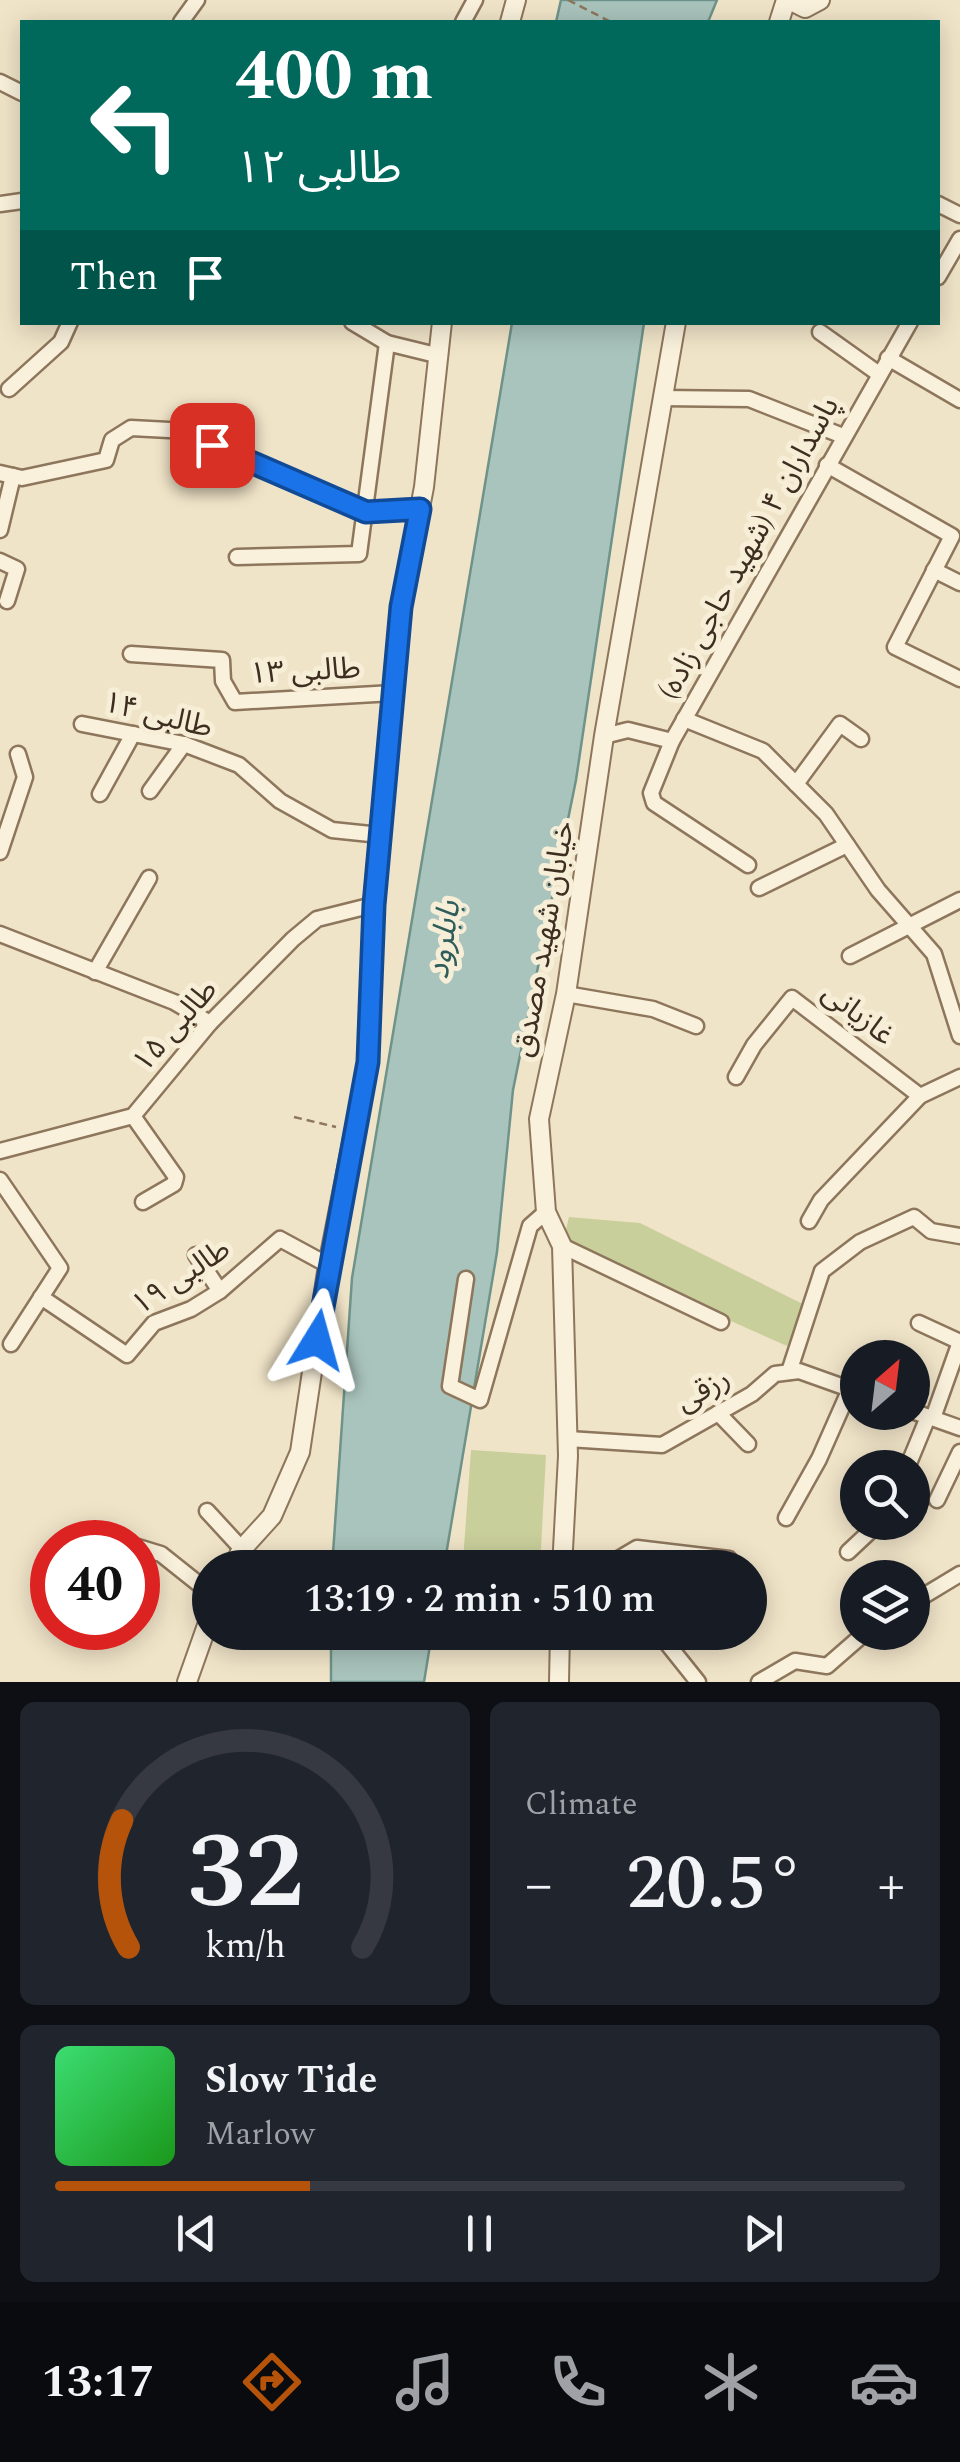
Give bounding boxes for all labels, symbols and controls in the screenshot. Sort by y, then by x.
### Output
text: 400 m [235,24,433,130]
icon: left [70,60,200,190]
text: طالبی ۱۲ [235,134,402,203]
text: Then [70,249,158,307]
icon: arrive [178,250,233,305]
street label: پاسداران ۴ (شهید حاجی زاده) [646,388,852,708]
pin [170,403,255,488]
icon: arrive [185,418,240,473]
street label: طالبی ۱۳ [248,645,362,697]
street label: طالبی ۱۴ [99,679,217,751]
street label: خیابان شهید مصدق [501,817,587,1061]
water label: بابلرود [414,897,474,983]
street label: طالبی ۱۵ [121,969,229,1083]
street label: غازیانی [812,971,904,1057]
street label: طالبی ۱۹ [122,1227,240,1327]
position arrow [265,1288,369,1392]
north arrow [840,1340,930,1430]
map controls [840,1340,930,1650]
street label: رزقی [667,1356,739,1424]
button: search [840,1450,930,1540]
speed limit sign: 40 [30,1520,160,1650]
button: layers [840,1560,930,1650]
text: 13:19 · 2 min · 510 m [304,1571,655,1629]
text: Climate [525,1780,637,1829]
text: 32 [187,1795,303,1953]
text: 20.5° [626,1828,804,1942]
text: − [525,1844,553,1927]
text: + [877,1844,905,1927]
text: km/h [205,1919,285,1974]
text: Slow Tide [205,2052,377,2110]
text: Marlow [205,2110,315,2159]
icon: previous [169,2206,224,2261]
icon: pause [452,2206,507,2261]
icon: next [736,2206,791,2261]
icon: directions [237,2347,307,2417]
icon: music [390,2347,460,2417]
icon: phone [543,2347,613,2417]
icon: climate [696,2347,766,2417]
icon: car [849,2347,919,2417]
text: 13:17 [41,2348,154,2417]

